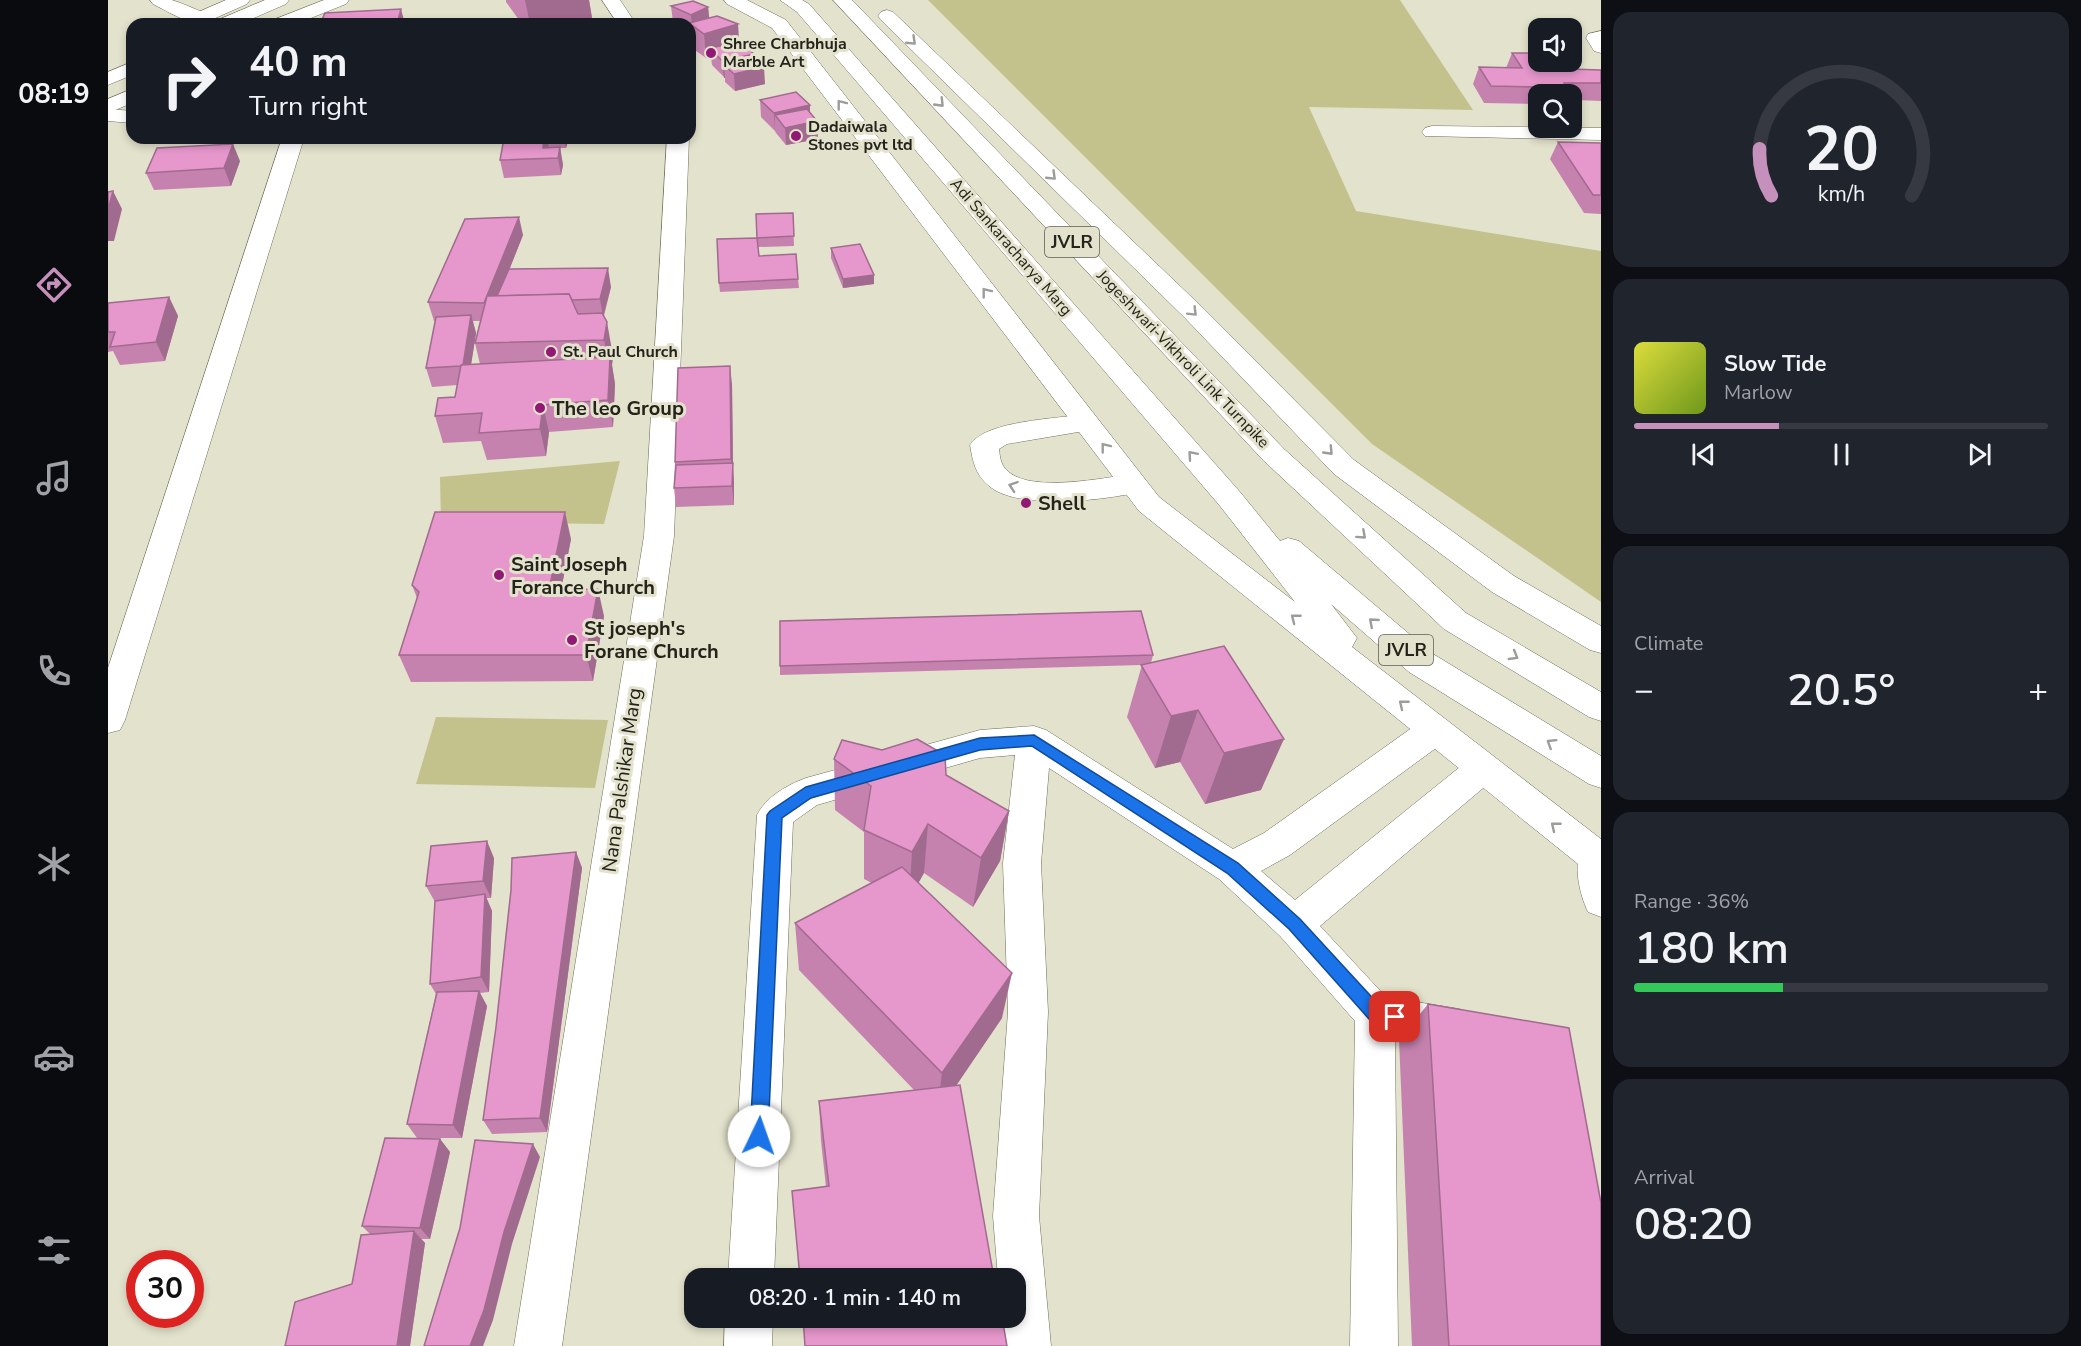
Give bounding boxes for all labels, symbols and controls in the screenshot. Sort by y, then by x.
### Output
map controls [1528,18,1582,138]
button: sound [1528,18,1582,72]
place label: Shree Charbhuja Marble Art [723,33,847,73]
one-way arrow [905,33,916,44]
text: 40 m [249,34,348,91]
icon: right [150,42,228,120]
marker: Shree Charbhuja Marble Art [704,46,718,60]
text: 08:19 [18,76,90,113]
button: search [1528,84,1582,138]
text: Turn right [249,88,367,125]
one-way arrow [933,96,944,107]
one-way arrow [837,100,848,111]
text: 20 [1804,108,1878,193]
place label: Dadaiwala Stones pvt ltd [808,116,913,156]
marker: Dadaiwala Stones pvt ltd [789,129,803,143]
one-way arrow [1045,169,1056,180]
street label: Adi Sankaracharya Marg [945,173,1077,321]
text: km/h [1817,180,1865,210]
road number: JVLR [1045,227,1099,257]
icon: directions [33,264,75,306]
street label: Jogeshwari-Vikhroli Link Turnpike [1091,264,1274,453]
one-way arrow [982,288,993,299]
one-way arrow [1186,305,1196,316]
place label: St. Paul Church [563,341,678,363]
marker: St. Paul Church [544,345,558,359]
text: Slow Tide [1724,349,1826,379]
text: Marlow [1724,379,1792,406]
place label: The leo Group [552,395,684,422]
marker: The leo Group [533,401,547,415]
icon: previous [1687,438,1720,471]
icon: pause [1825,438,1858,471]
icon: next [1963,438,1996,471]
one-way arrow [1101,442,1112,453]
one-way arrow [1322,445,1333,455]
one-way arrow [1188,451,1199,462]
icon: music [33,457,75,499]
one-way arrow [1008,481,1019,494]
place label: Shell [1038,490,1087,517]
marker: Shell [1019,496,1033,510]
one-way arrow [1355,528,1365,539]
place label: Saint Joseph Forance Church [511,551,655,601]
marker: Saint Joseph Forance Church [492,568,506,582]
place label: St joseph's Forane Church [584,615,719,665]
one-way arrow [1291,615,1302,626]
one-way arrow [1369,618,1380,629]
text: Climate [1634,630,1703,657]
marker: St joseph's Forane Church [565,633,579,647]
road number: JVLR [1379,635,1433,665]
one-way arrow [1508,649,1518,660]
icon: phone [33,650,75,692]
text: 20.5° [1787,660,1895,721]
text: − [1634,668,1654,713]
text: + [2028,668,2048,713]
street label: Nana Palshikar Marg [596,686,648,874]
one-way arrow [1398,700,1409,711]
one-way arrow [1547,739,1557,751]
one-way arrow [1550,822,1561,833]
icon: climate [33,843,75,885]
text: Range · 36% [1634,888,1749,915]
text: 180 km [1634,918,1789,979]
pin [1369,991,1420,1042]
icon: arrive [1378,1000,1411,1033]
icon: car [33,1036,75,1078]
position arrow [727,1104,791,1168]
text: Arrival [1634,1164,1694,1191]
text: 08:20 [1634,1194,1753,1255]
icon: filters [33,1229,75,1271]
speed limit sign: 30 [126,1250,204,1328]
text: 08:20 · 1 min · 140 m [749,1283,961,1313]

